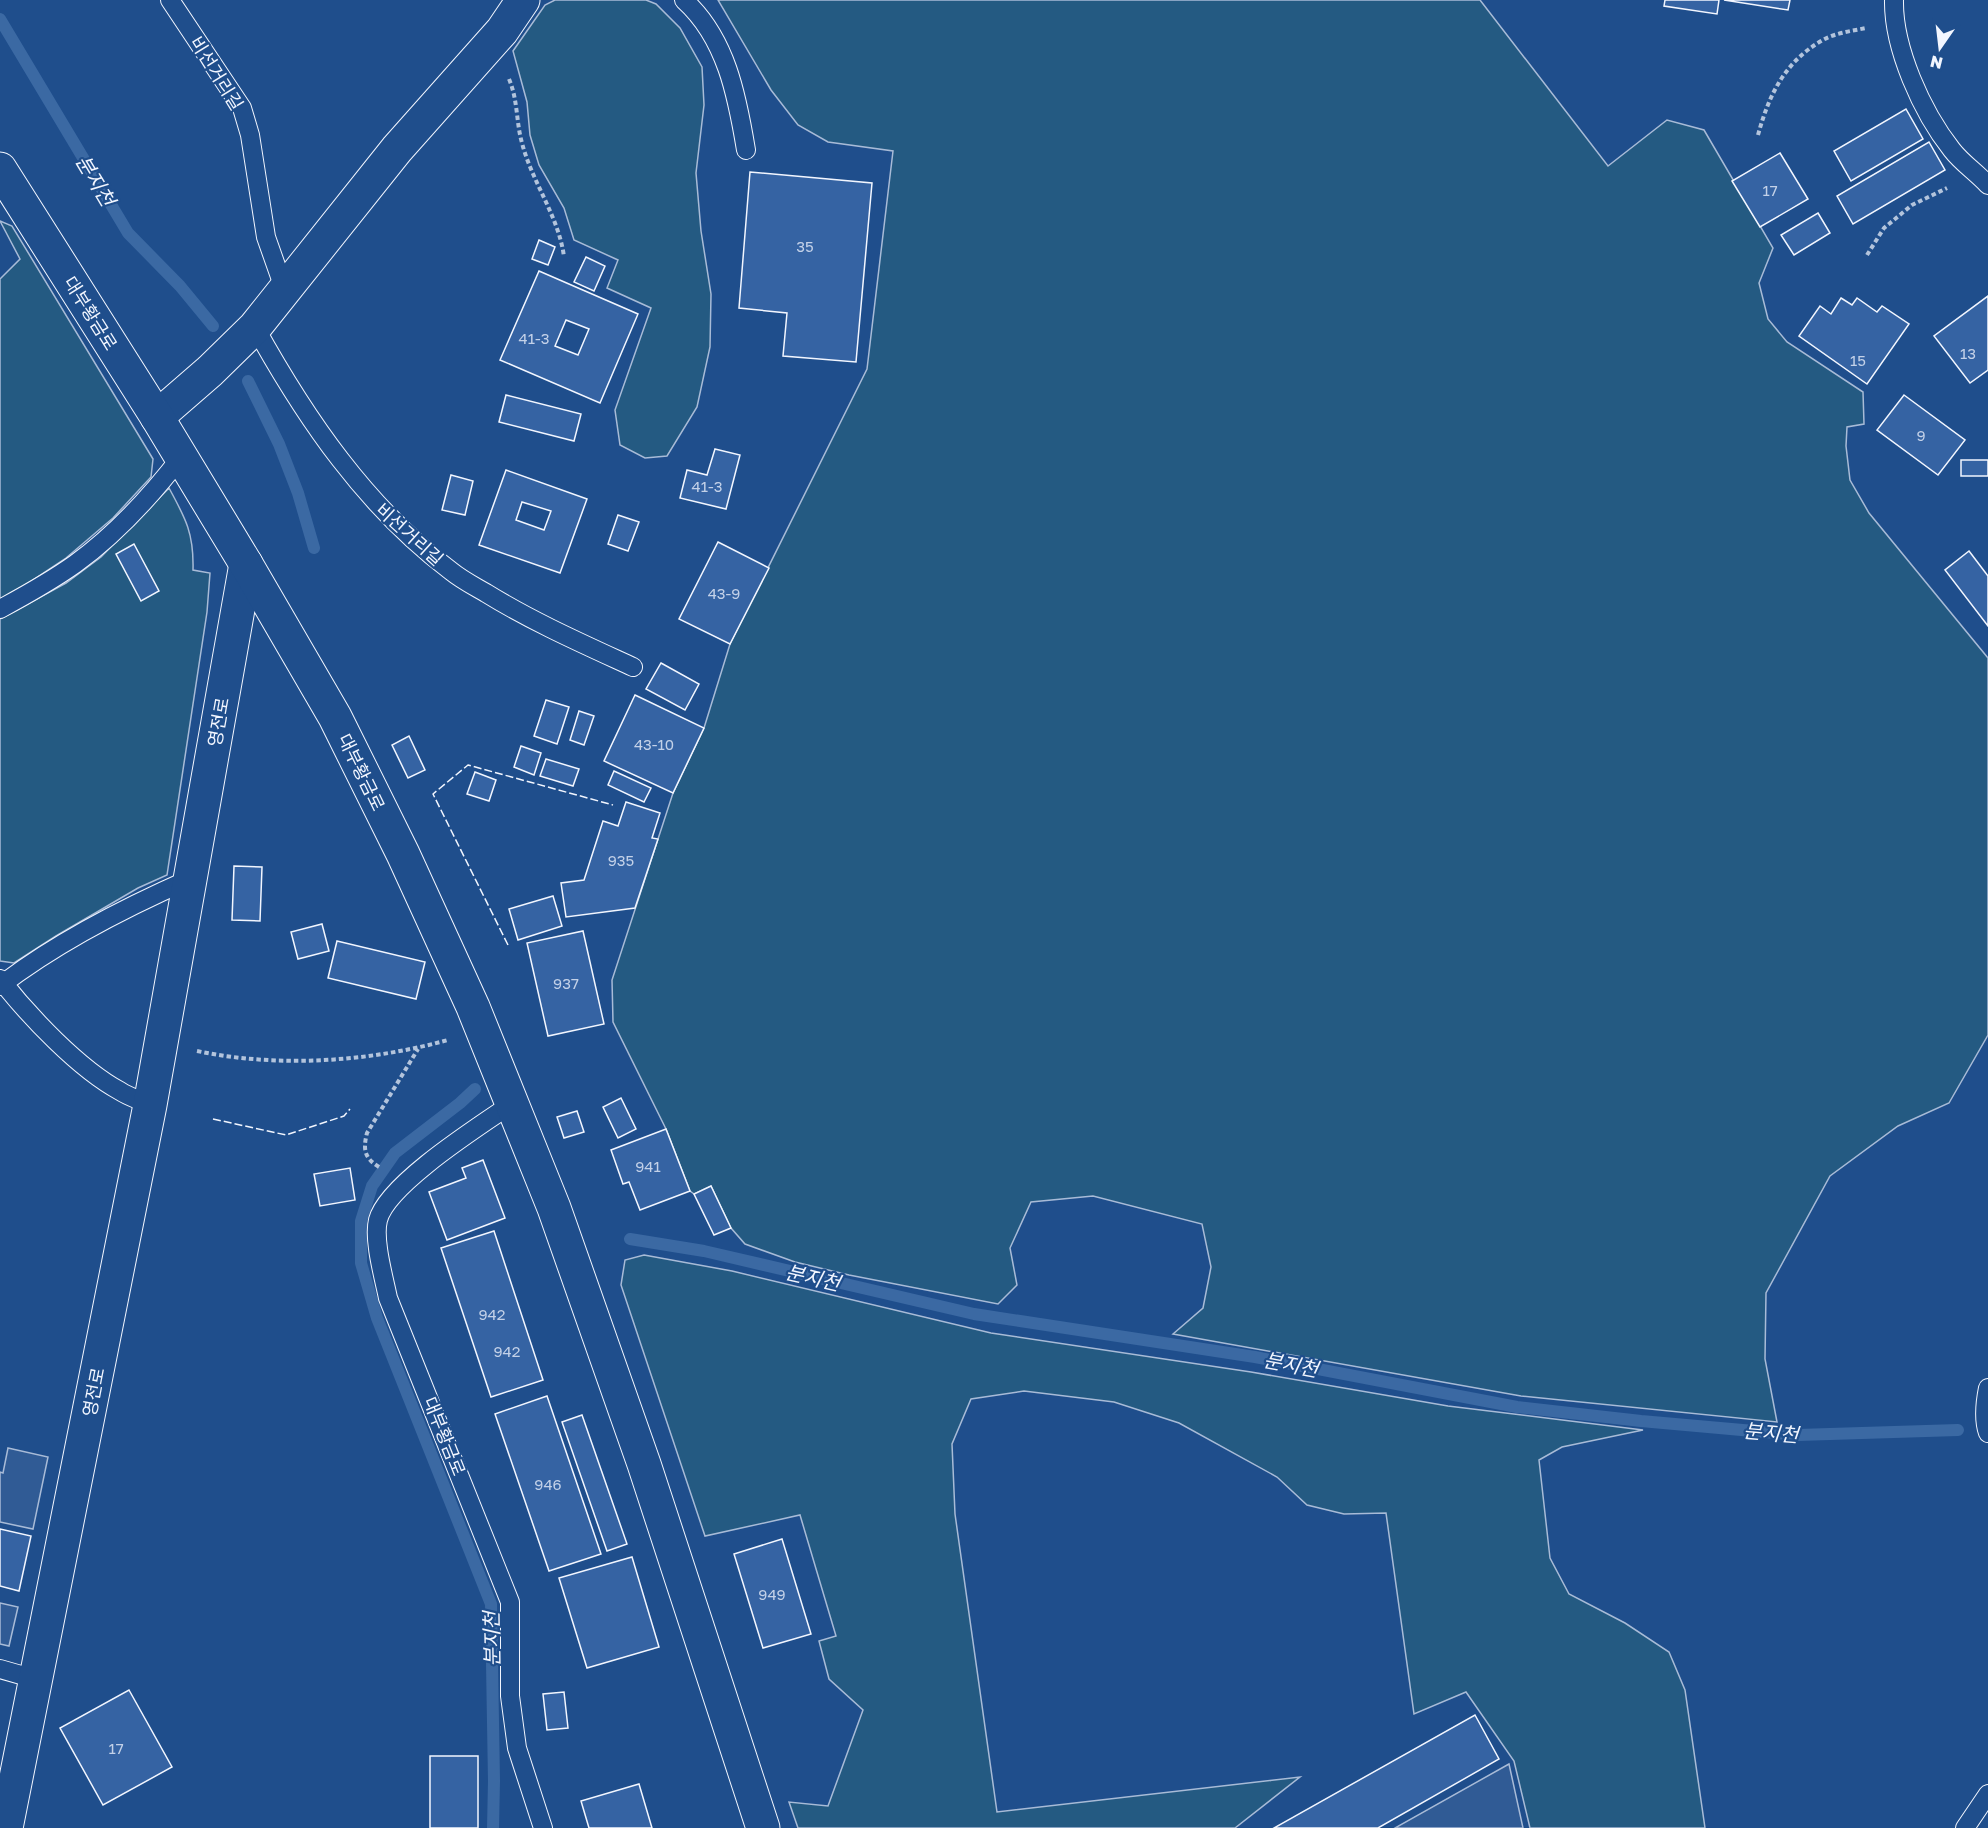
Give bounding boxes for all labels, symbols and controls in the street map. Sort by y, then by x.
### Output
north arrow [1910,18,1970,78]
street label: 비선거리길 [186,32,248,114]
text: N [1928,51,1945,74]
water label: 분지천 [71,150,122,212]
house number: 17 [1762,181,1778,199]
house number: 35 [796,237,814,255]
street label: 대부황금로 [60,272,122,354]
house number: 41-3 [519,329,549,347]
house number: 13 [1960,344,1976,362]
house number: 15 [1850,351,1866,369]
house number: 9 [1916,426,1926,444]
house number: 41-3 [692,477,722,495]
street label: 비선거리길 [372,498,448,570]
house number: 43-9 [708,584,740,602]
street label: 영전로 [203,696,233,748]
street label: 대부황금로 [334,730,390,814]
house number: 43-10 [634,735,674,753]
house number: 935 [608,851,634,869]
house number: 937 [553,974,579,992]
house number: 941 [635,1157,661,1175]
water label: 분지천 [783,1259,845,1295]
house number: 942 [479,1305,505,1323]
house number: 942 [494,1342,520,1360]
water label: 분지천 [1262,1347,1323,1382]
street label: 영전로 [77,1366,109,1418]
street label: 대부황금로 [419,1393,471,1479]
water label: 분지천 [1742,1418,1802,1447]
house number: 946 [534,1475,562,1493]
house number: 949 [758,1585,786,1603]
water label: 분지천 [478,1609,503,1667]
house number: 17 [108,1739,124,1757]

